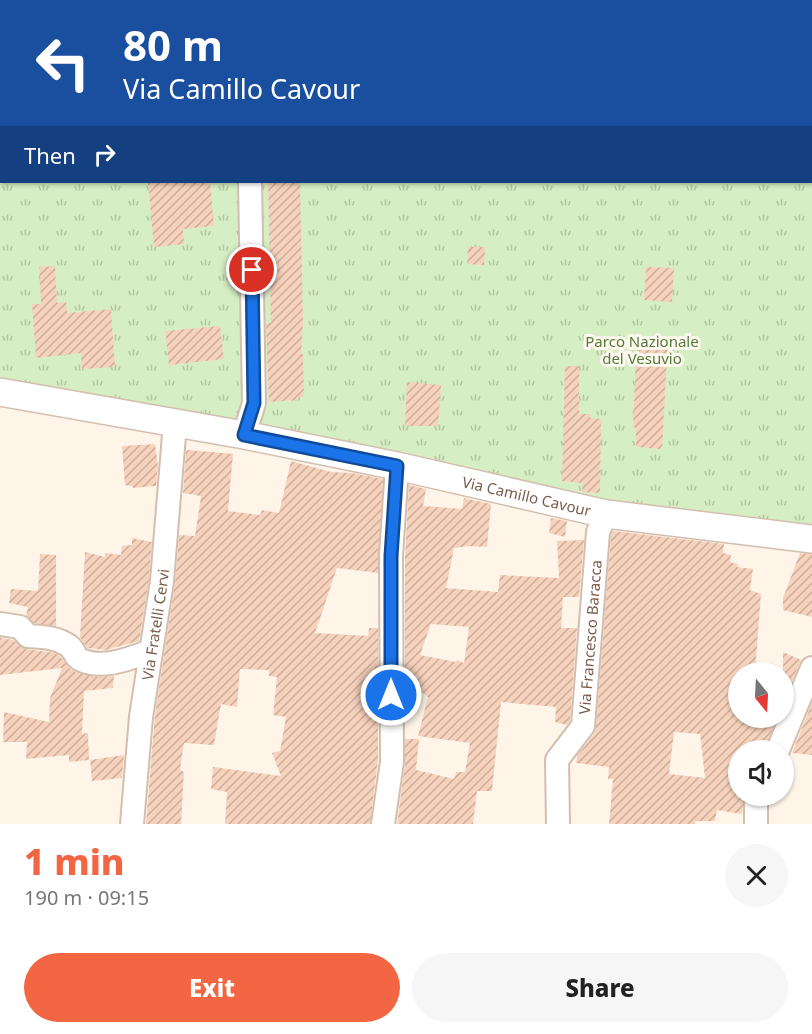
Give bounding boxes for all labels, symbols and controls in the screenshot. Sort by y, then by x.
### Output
text: 80 m [123,16,223,73]
icon: left [24,24,102,102]
text: Via Camillo Cavour [123,70,360,107]
icon: right [88,138,121,171]
text: Then [24,140,76,170]
pin [226,244,277,295]
icon: arrive [235,253,268,286]
park label: Parco Nazionale del Vesuvio [585,331,699,368]
street label: Via Camillo Cavour [460,471,593,520]
street label: Via Francesco Baracca [574,559,606,715]
street label: Via Fratelli Cervi [137,568,173,682]
north arrow [728,662,794,728]
map controls [728,662,794,806]
position arrow [359,663,423,727]
button: sound [728,740,794,806]
text: 1 min [24,837,125,886]
button: close [725,844,788,907]
text: 190 m · 09:15 [24,884,149,911]
button: Exit [24,953,400,1022]
button: Share [412,953,788,1022]

